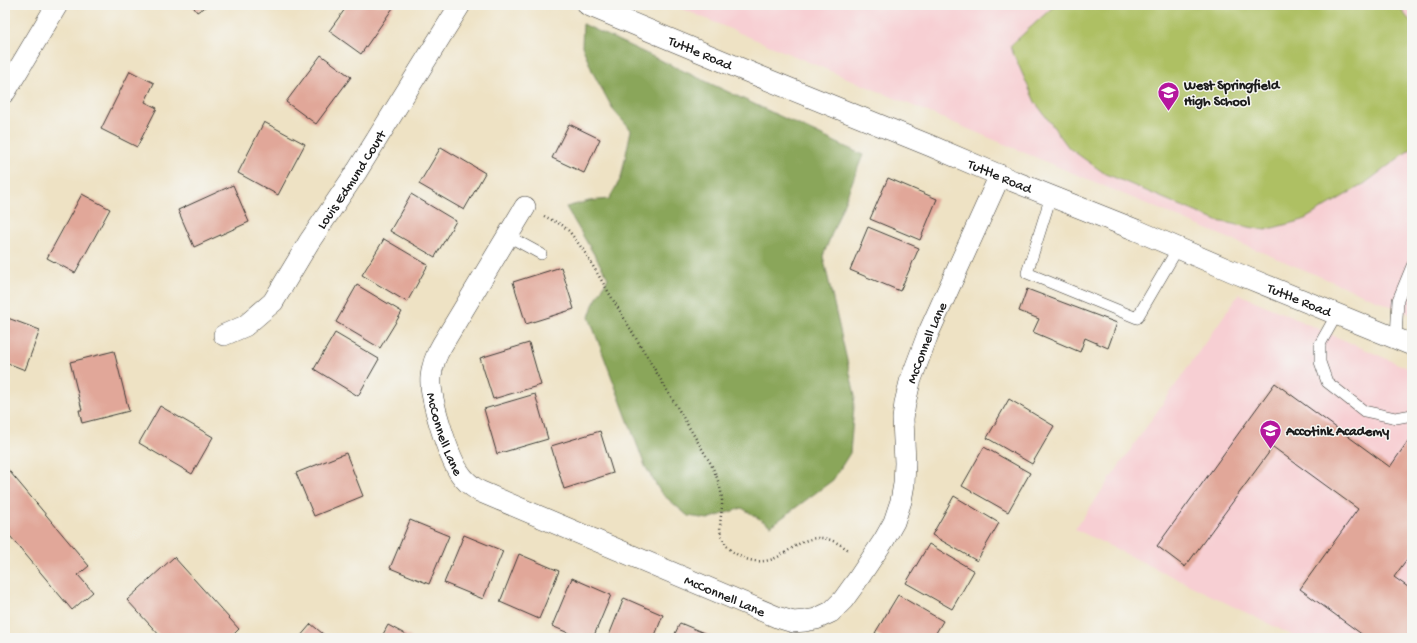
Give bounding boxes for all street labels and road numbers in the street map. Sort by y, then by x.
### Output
street label: Tuttle Road [664,33,736,76]
street label: Louis Edmund Court [314,127,392,233]
street label: Tuttle Road [964,156,1035,199]
street label: Tuttle Road [1263,280,1335,323]
street label: McConnell Lane [904,299,953,386]
street label: McConnell Lane [421,392,466,480]
street label: McConnell Lane [681,573,768,622]

